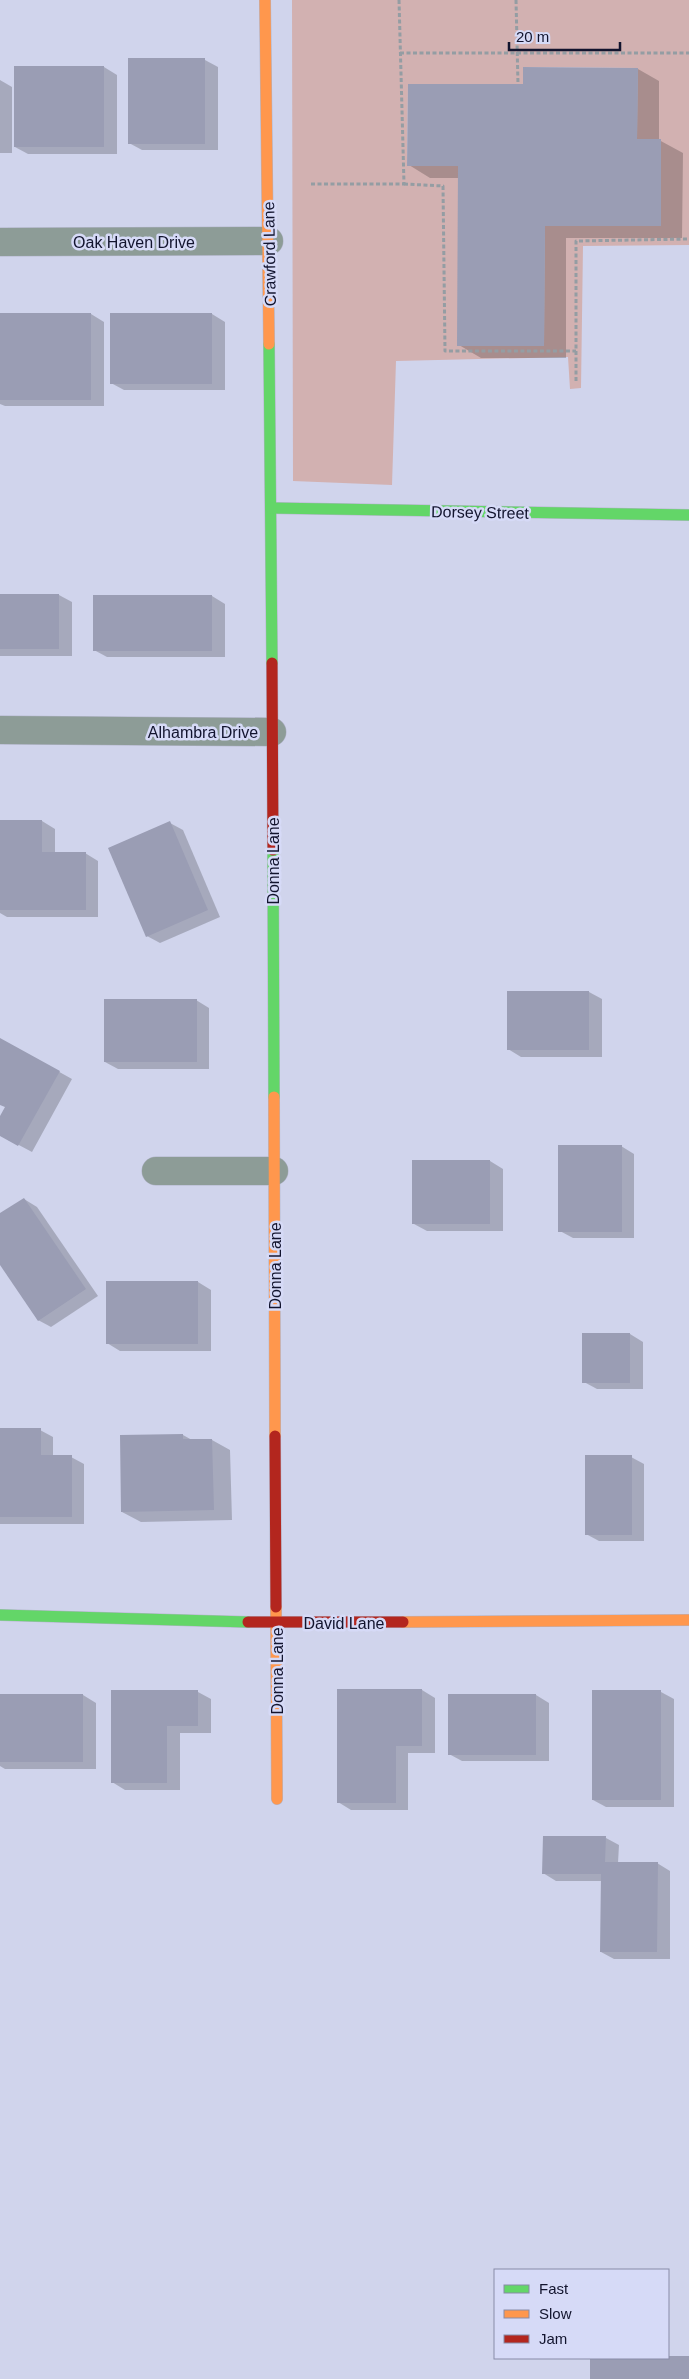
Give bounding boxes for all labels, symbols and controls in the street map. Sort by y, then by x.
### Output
scale bar [509,20,620,52]
text: 20 m [516,28,549,45]
street label: Crawford Lane [260,201,279,307]
street label: Oak Haven Drive [73,234,195,251]
street label: Dorsey Street [431,503,530,522]
street label: Alhambra Drive [148,724,258,741]
street label: Donna Lane [265,817,282,905]
street label: Donna Lane [267,1222,284,1310]
street label: David Lane [304,1615,385,1632]
street label: Donna Lane [269,1627,286,1715]
legend [494,2269,669,2359]
text: Fast [539,2280,569,2297]
text: Slow [539,2305,572,2322]
text: Jam [539,2330,567,2347]

